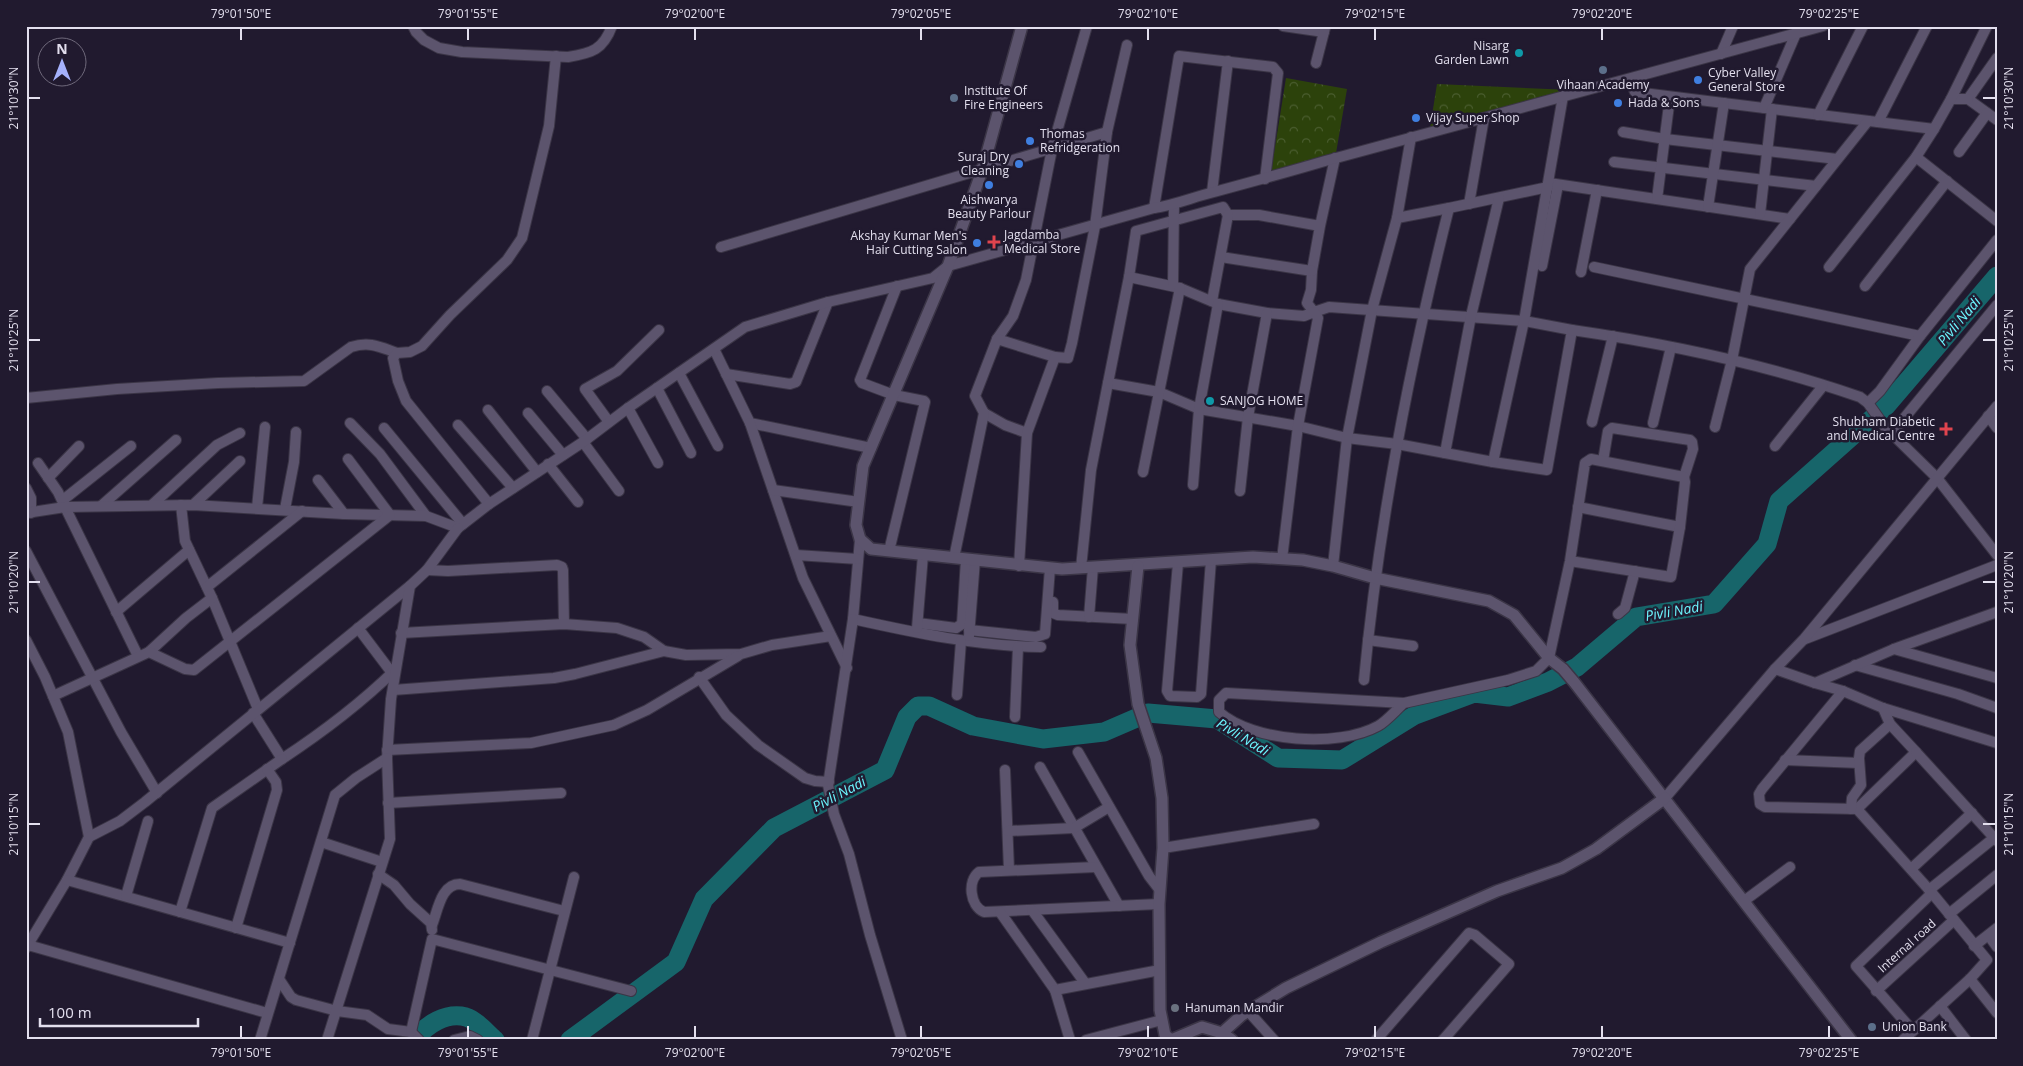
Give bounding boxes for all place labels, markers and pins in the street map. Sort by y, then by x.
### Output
place label: Nisarg Garden Lawn [1435,37,1509,68]
marker: Nisarg Garden Lawn [1513,47,1525,59]
marker: Vihaan Academy [1597,64,1609,76]
place label: Cyber Valley General Store [1708,64,1785,95]
marker: Cyber Valley General Store [1692,74,1704,86]
place label: Vihaan Academy [1557,76,1650,93]
place label: Institute Of Fire Engineers [964,82,1043,113]
marker: Institute Of Fire Engineers [948,92,960,104]
place label: Hada & Sons [1628,94,1700,111]
marker: Hada & Sons [1612,97,1624,109]
place label: Vijay Super Shop [1426,109,1520,126]
marker: Vijay Super Shop [1410,112,1422,124]
place label: Thomas Refridgeration [1040,125,1120,156]
marker: Thomas Refridgeration [1024,135,1036,147]
place label: Suraj Dry Cleaning [958,148,1010,179]
marker: Suraj Dry Cleaning [1013,158,1025,170]
marker: Aishwarya Beauty Parlour [983,179,995,191]
place label: Aishwarya Beauty Parlour [947,191,1031,222]
place label: Jagdamba Medical Store [1003,226,1080,257]
place label: Akshay Kumar Men's Hair Cutting Salon [850,227,967,258]
marker: Jagdamba Medical Store [988,236,1000,248]
marker: Akshay Kumar Men's Hair Cutting Salon [971,237,983,249]
place label: SANJOG HOME [1220,392,1303,409]
marker: SANJOG HOME [1204,395,1216,407]
place label: Shubham Diabetic and Medical Centre [1826,413,1935,444]
marker: Shubham Diabetic and Medical Centre [1939,422,1953,436]
place label: Hanuman Mandir [1185,999,1284,1016]
marker: Hanuman Mandir [1169,1002,1181,1014]
place label: Union Bank [1882,1018,1948,1035]
marker: Union Bank [1866,1021,1878,1033]

